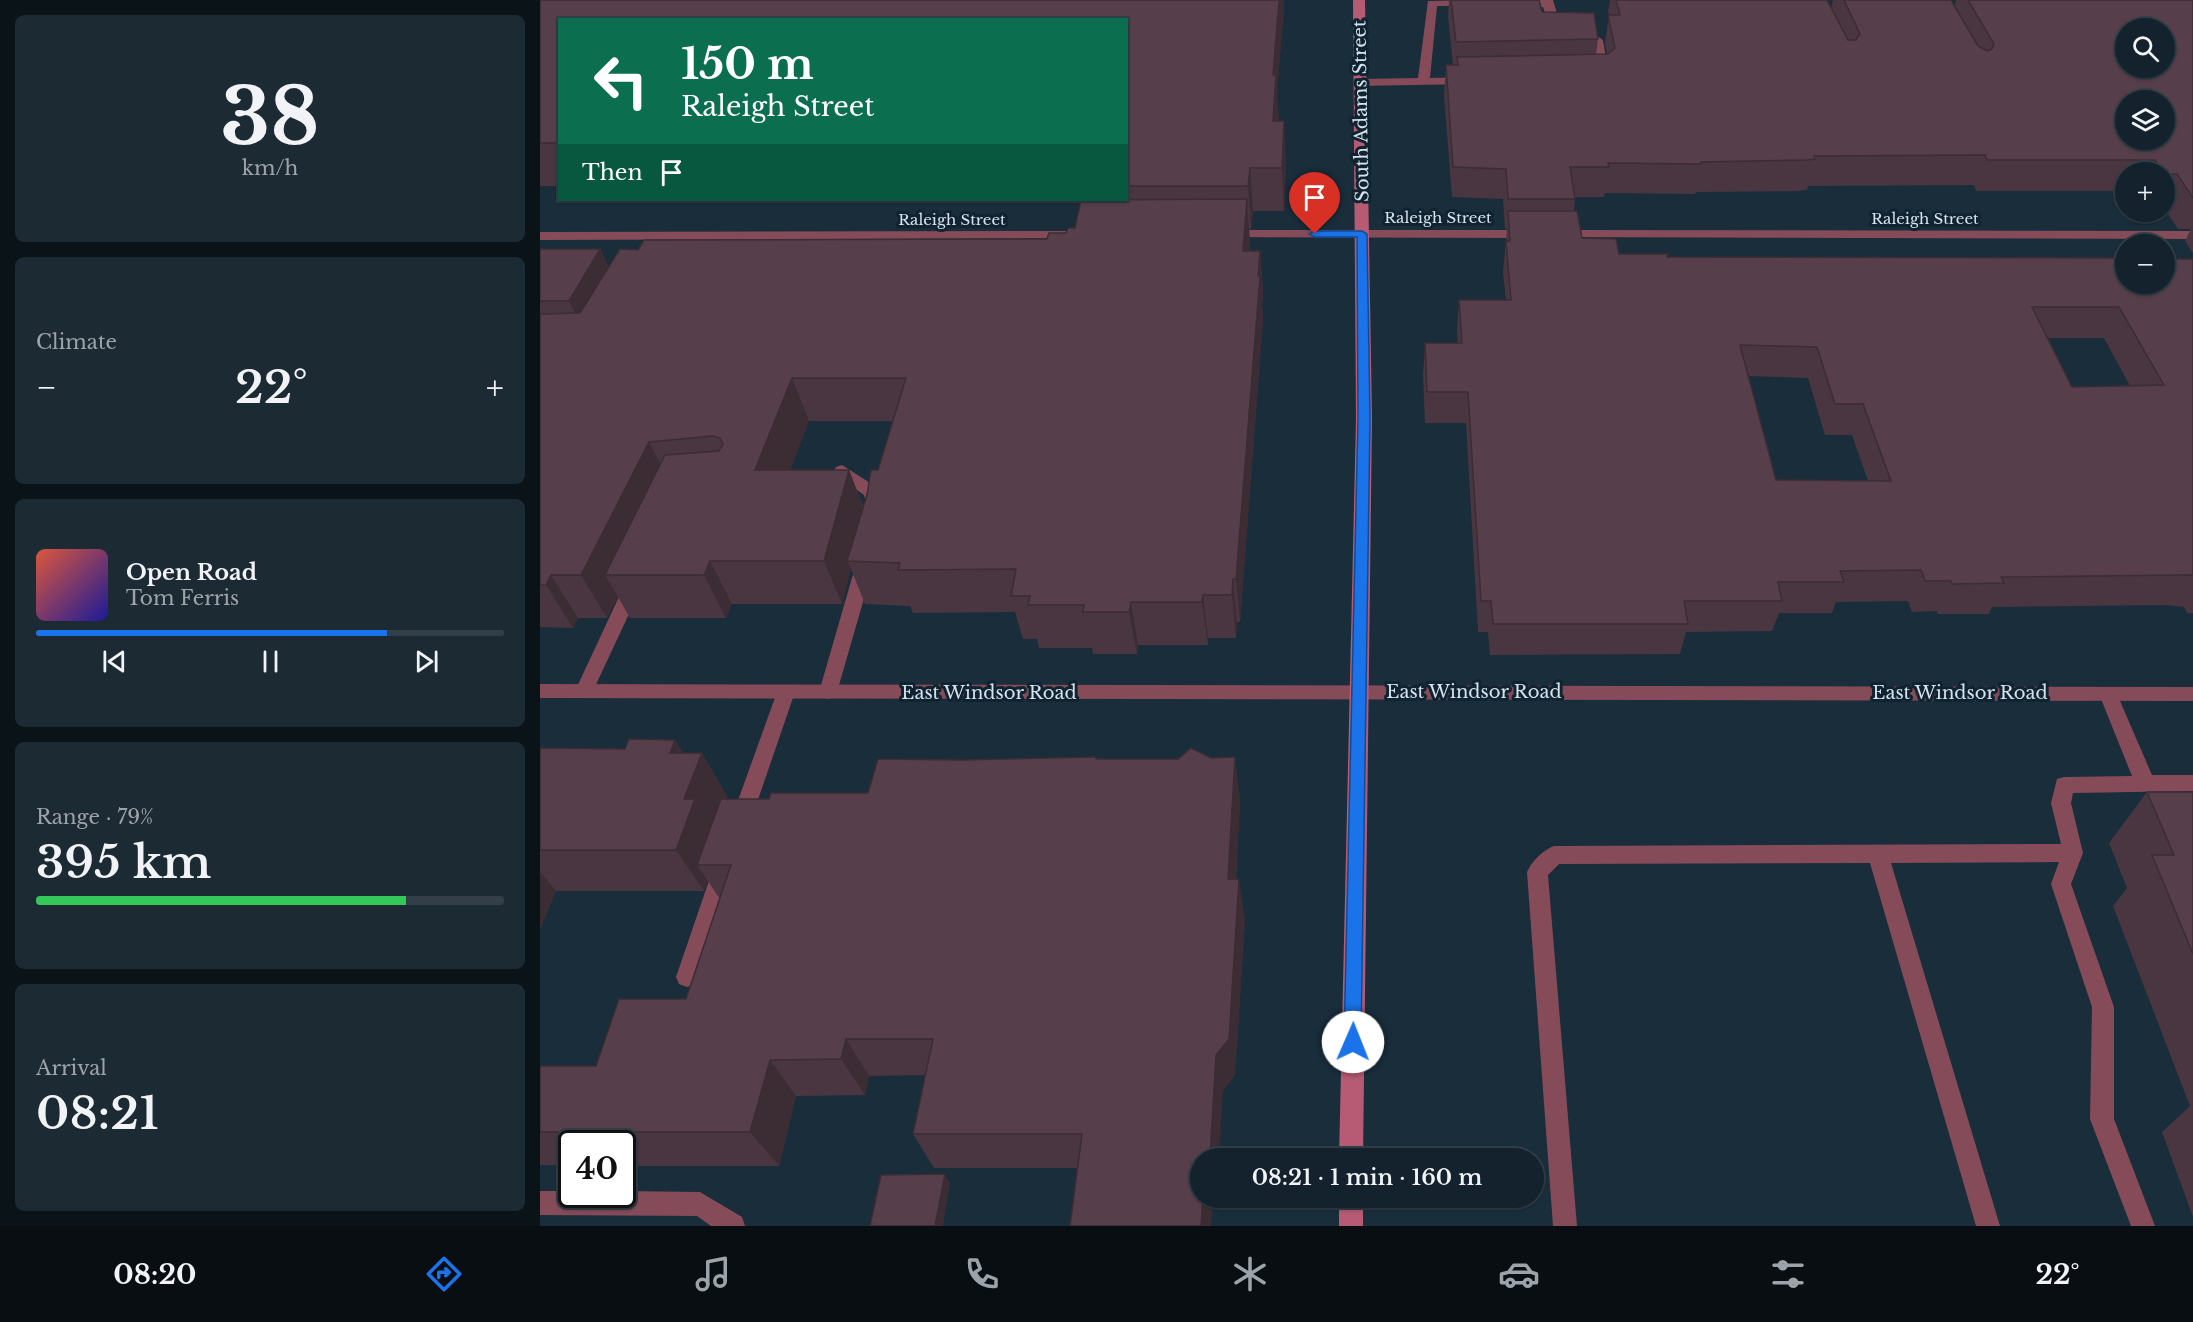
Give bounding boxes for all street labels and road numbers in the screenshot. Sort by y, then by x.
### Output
street label: South Adams Street [1348,20,1374,202]
street label: Raleigh Street [1384,208,1492,227]
street label: Raleigh Street [1871,209,1979,228]
street label: Raleigh Street [898,210,1006,229]
street label: East Windsor Road [1386,681,1562,703]
street label: East Windsor Road [901,682,1077,704]
street label: East Windsor Road [1872,682,2048,704]

